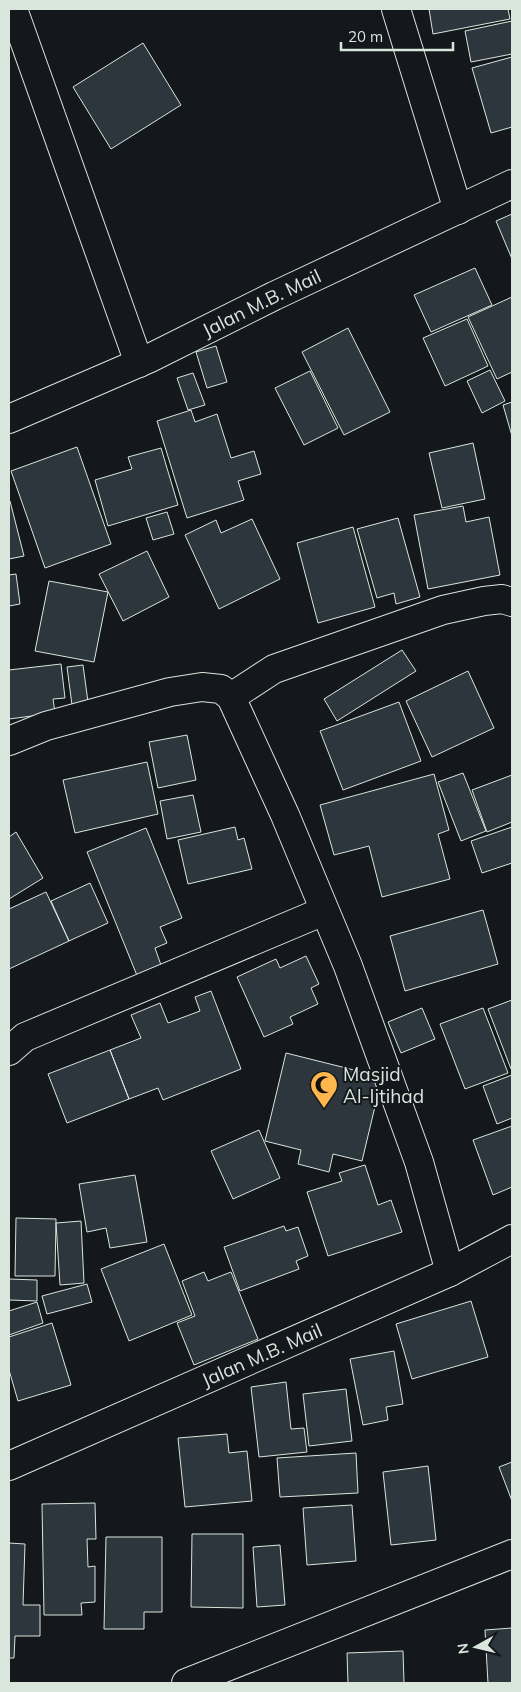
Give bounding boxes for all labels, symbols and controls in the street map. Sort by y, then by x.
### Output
scale bar [341,20,454,52]
text: 20 m [348,27,383,46]
street label: Jalan M.B. Mail [198,264,325,342]
place label: Masjid Al-Ijtihad [343,1062,424,1108]
mosque icon: Masjid Al-Ijtihad [309,1070,339,1109]
street label: Jalan M.B. Mail [198,1318,326,1392]
north arrow [451,1622,501,1672]
text: N [453,1642,473,1655]

